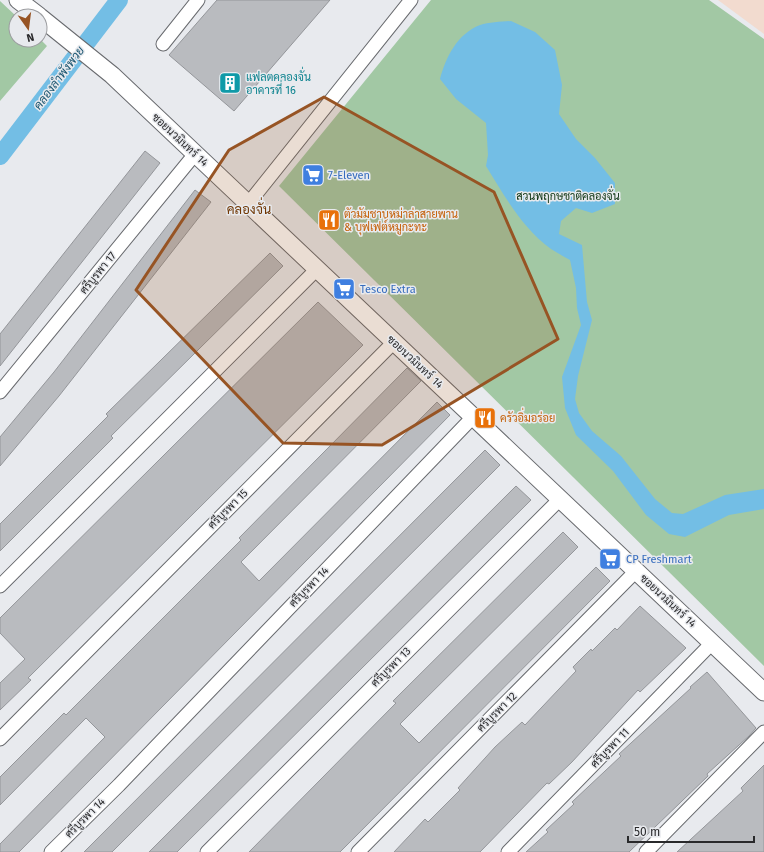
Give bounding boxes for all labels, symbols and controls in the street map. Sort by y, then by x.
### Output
north arrow [8,8,48,48]
text: N [25,30,35,44]
water label: คลองลำพังพวย [31,44,87,112]
place label: แฟลตคลองจั่น อาคารที่ 16 [246,66,311,97]
building icon: แฟลตคลองจั่น อาคารที่ 16 [217,70,243,96]
street label: ซอยนวมินทร์ 14 [149,109,212,169]
supermarket icon: 7-Eleven [300,162,326,188]
place label: 7-Eleven [328,169,370,182]
park label: สวนพฤกษชาติคลองจั่น [516,185,620,203]
district label: คลองจั่น [227,197,271,217]
restaurant icon: ตัวมัมชาบูหม่าล่าสายพาน & บุฟเฟต์หมูกะทะ [316,207,342,233]
place label: ตัวมัมชาบูหม่าล่าสายพาน & บุฟเฟต์หมูกะทะ [344,207,458,236]
street label: ศรีบูรพา 17 [76,248,120,297]
supermarket icon: Tesco Extra [331,276,357,302]
place label: Tesco Extra [360,283,416,296]
street label: ซอยนวมินทร์ 14 [384,331,447,391]
restaurant icon: ครัวอิ่มอร่อย [472,405,498,431]
place label: ครัวอิ่มอร่อย [500,407,555,425]
street label: ศรีบูรพา 15 [204,485,252,532]
supermarket icon: CP Freshmart [597,546,623,572]
place label: CP Freshmart [626,553,692,566]
street label: ศรีบูรพา 14 [285,563,332,611]
street label: ซอยนวมินทร์ 14 [637,570,700,630]
street label: ศรีบูรพา 13 [367,643,414,690]
street label: ศรีบูรพา 12 [473,688,520,735]
street label: ศรีบูรพา 11 [587,724,633,771]
street label: ศรีบูรพา 14 [61,794,108,841]
scale bar [628,818,754,844]
text: 50 m [634,825,660,839]

